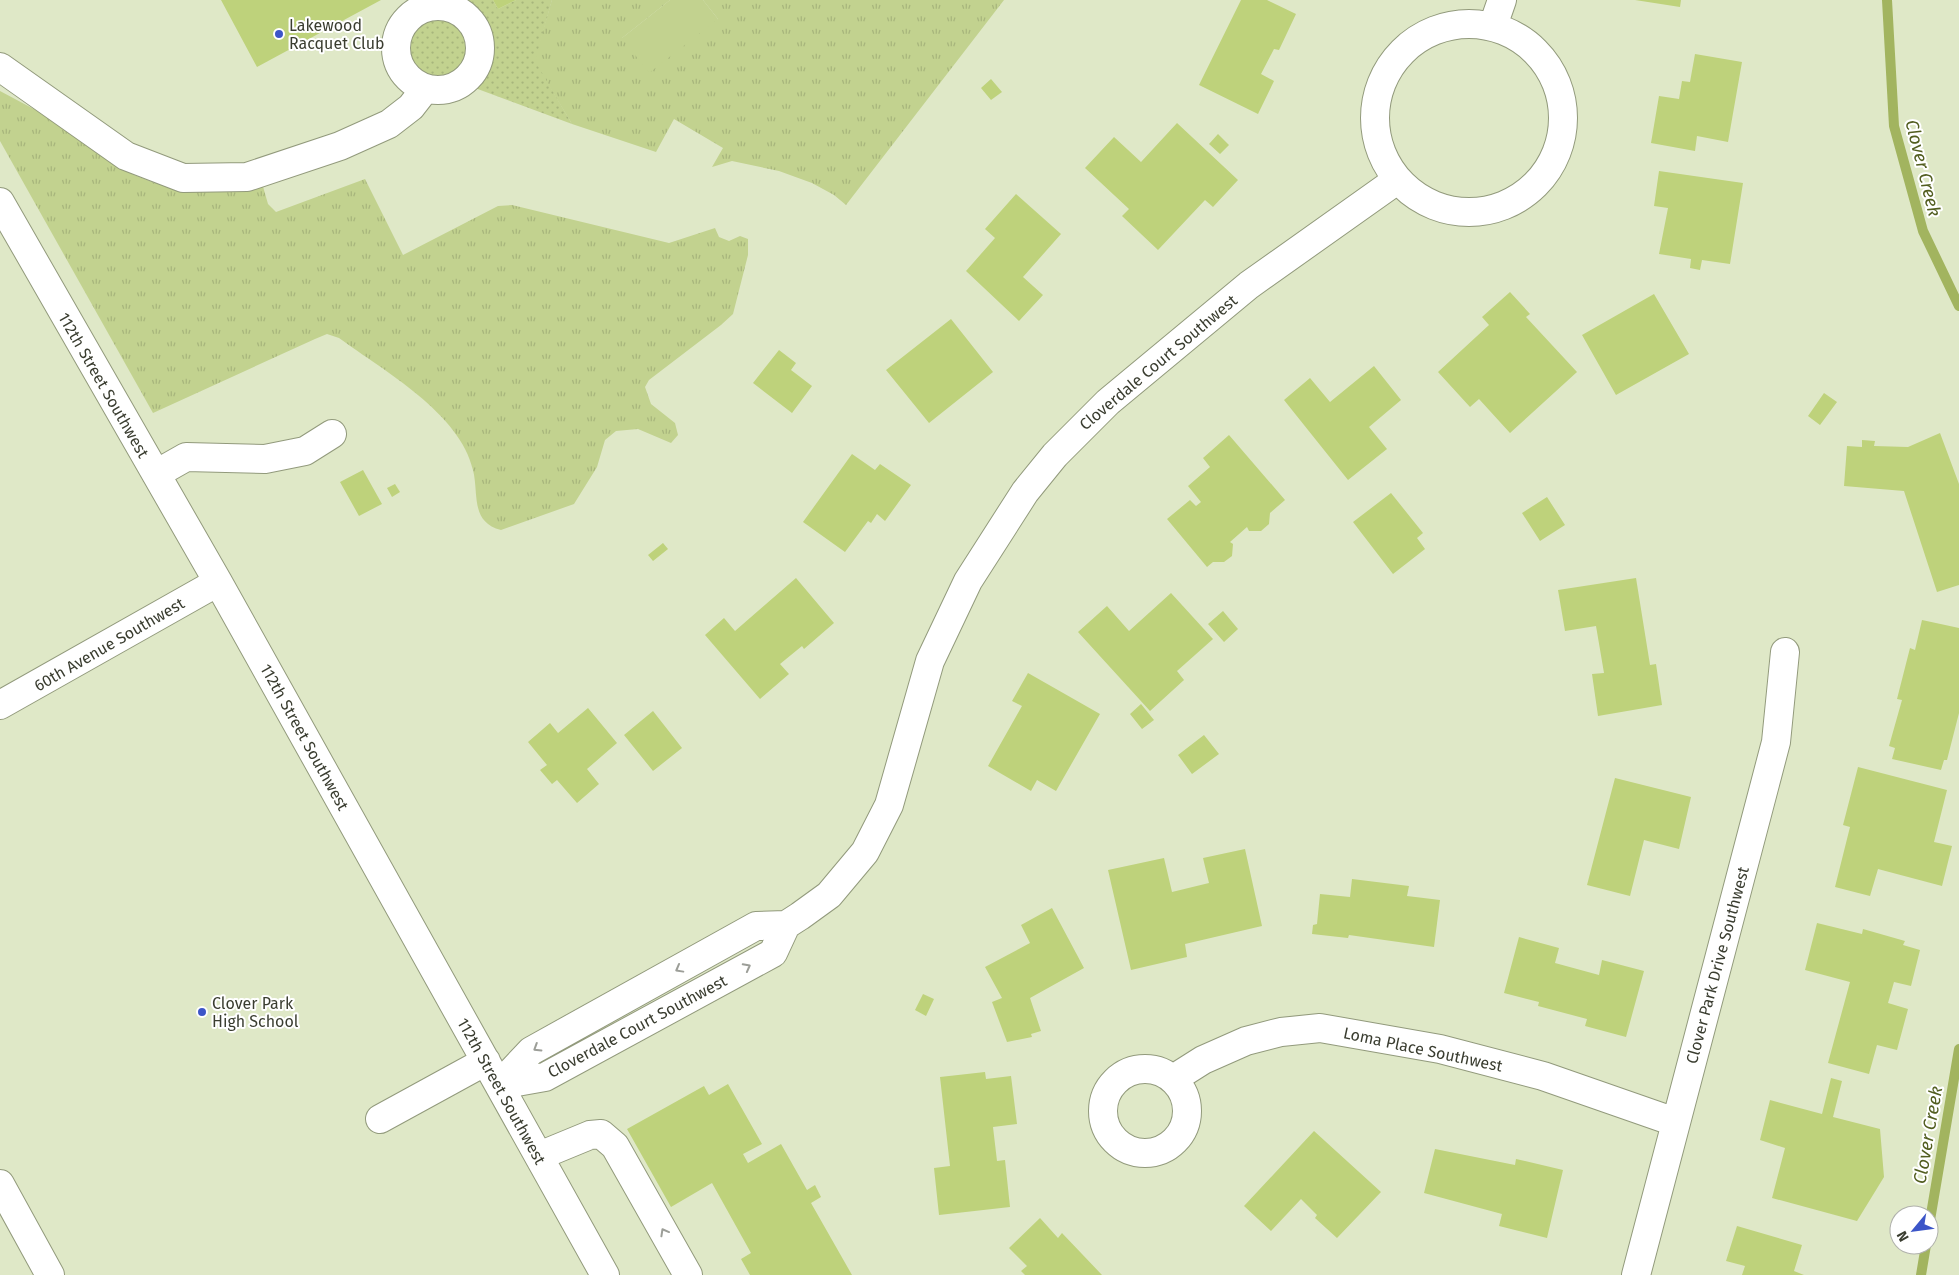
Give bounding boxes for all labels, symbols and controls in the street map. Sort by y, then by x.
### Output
place label: Lakewood Racquet Club [289,16,384,53]
marker: Lakewood Racquet Club [273,28,285,40]
water label: Clover Creek [1900,117,1946,219]
street label: Cloverdale Court Southwest [1076,291,1241,434]
street label: 112th Street Southwest [54,309,153,461]
street label: 60th Avenue Southwest [31,594,188,695]
street label: 112th Street Southwest [256,661,353,814]
street label: Clover Park Drive Southwest [1682,864,1753,1066]
one-way arrow [675,962,684,972]
one-way arrow [742,964,751,974]
street label: Cloverdale Court Southwest [544,971,730,1082]
place label: Clover Park High School [212,994,299,1031]
marker: Clover Park High School [196,1006,208,1018]
street label: 112th Street Southwest [453,1015,550,1168]
street label: Loma Place Southwest [1342,1023,1504,1076]
one-way arrow [533,1042,543,1051]
water label: Clover Creek [1909,1084,1947,1186]
north arrow [1889,1205,1939,1255]
text: N [1893,1228,1913,1244]
one-way arrow [660,1229,670,1238]

